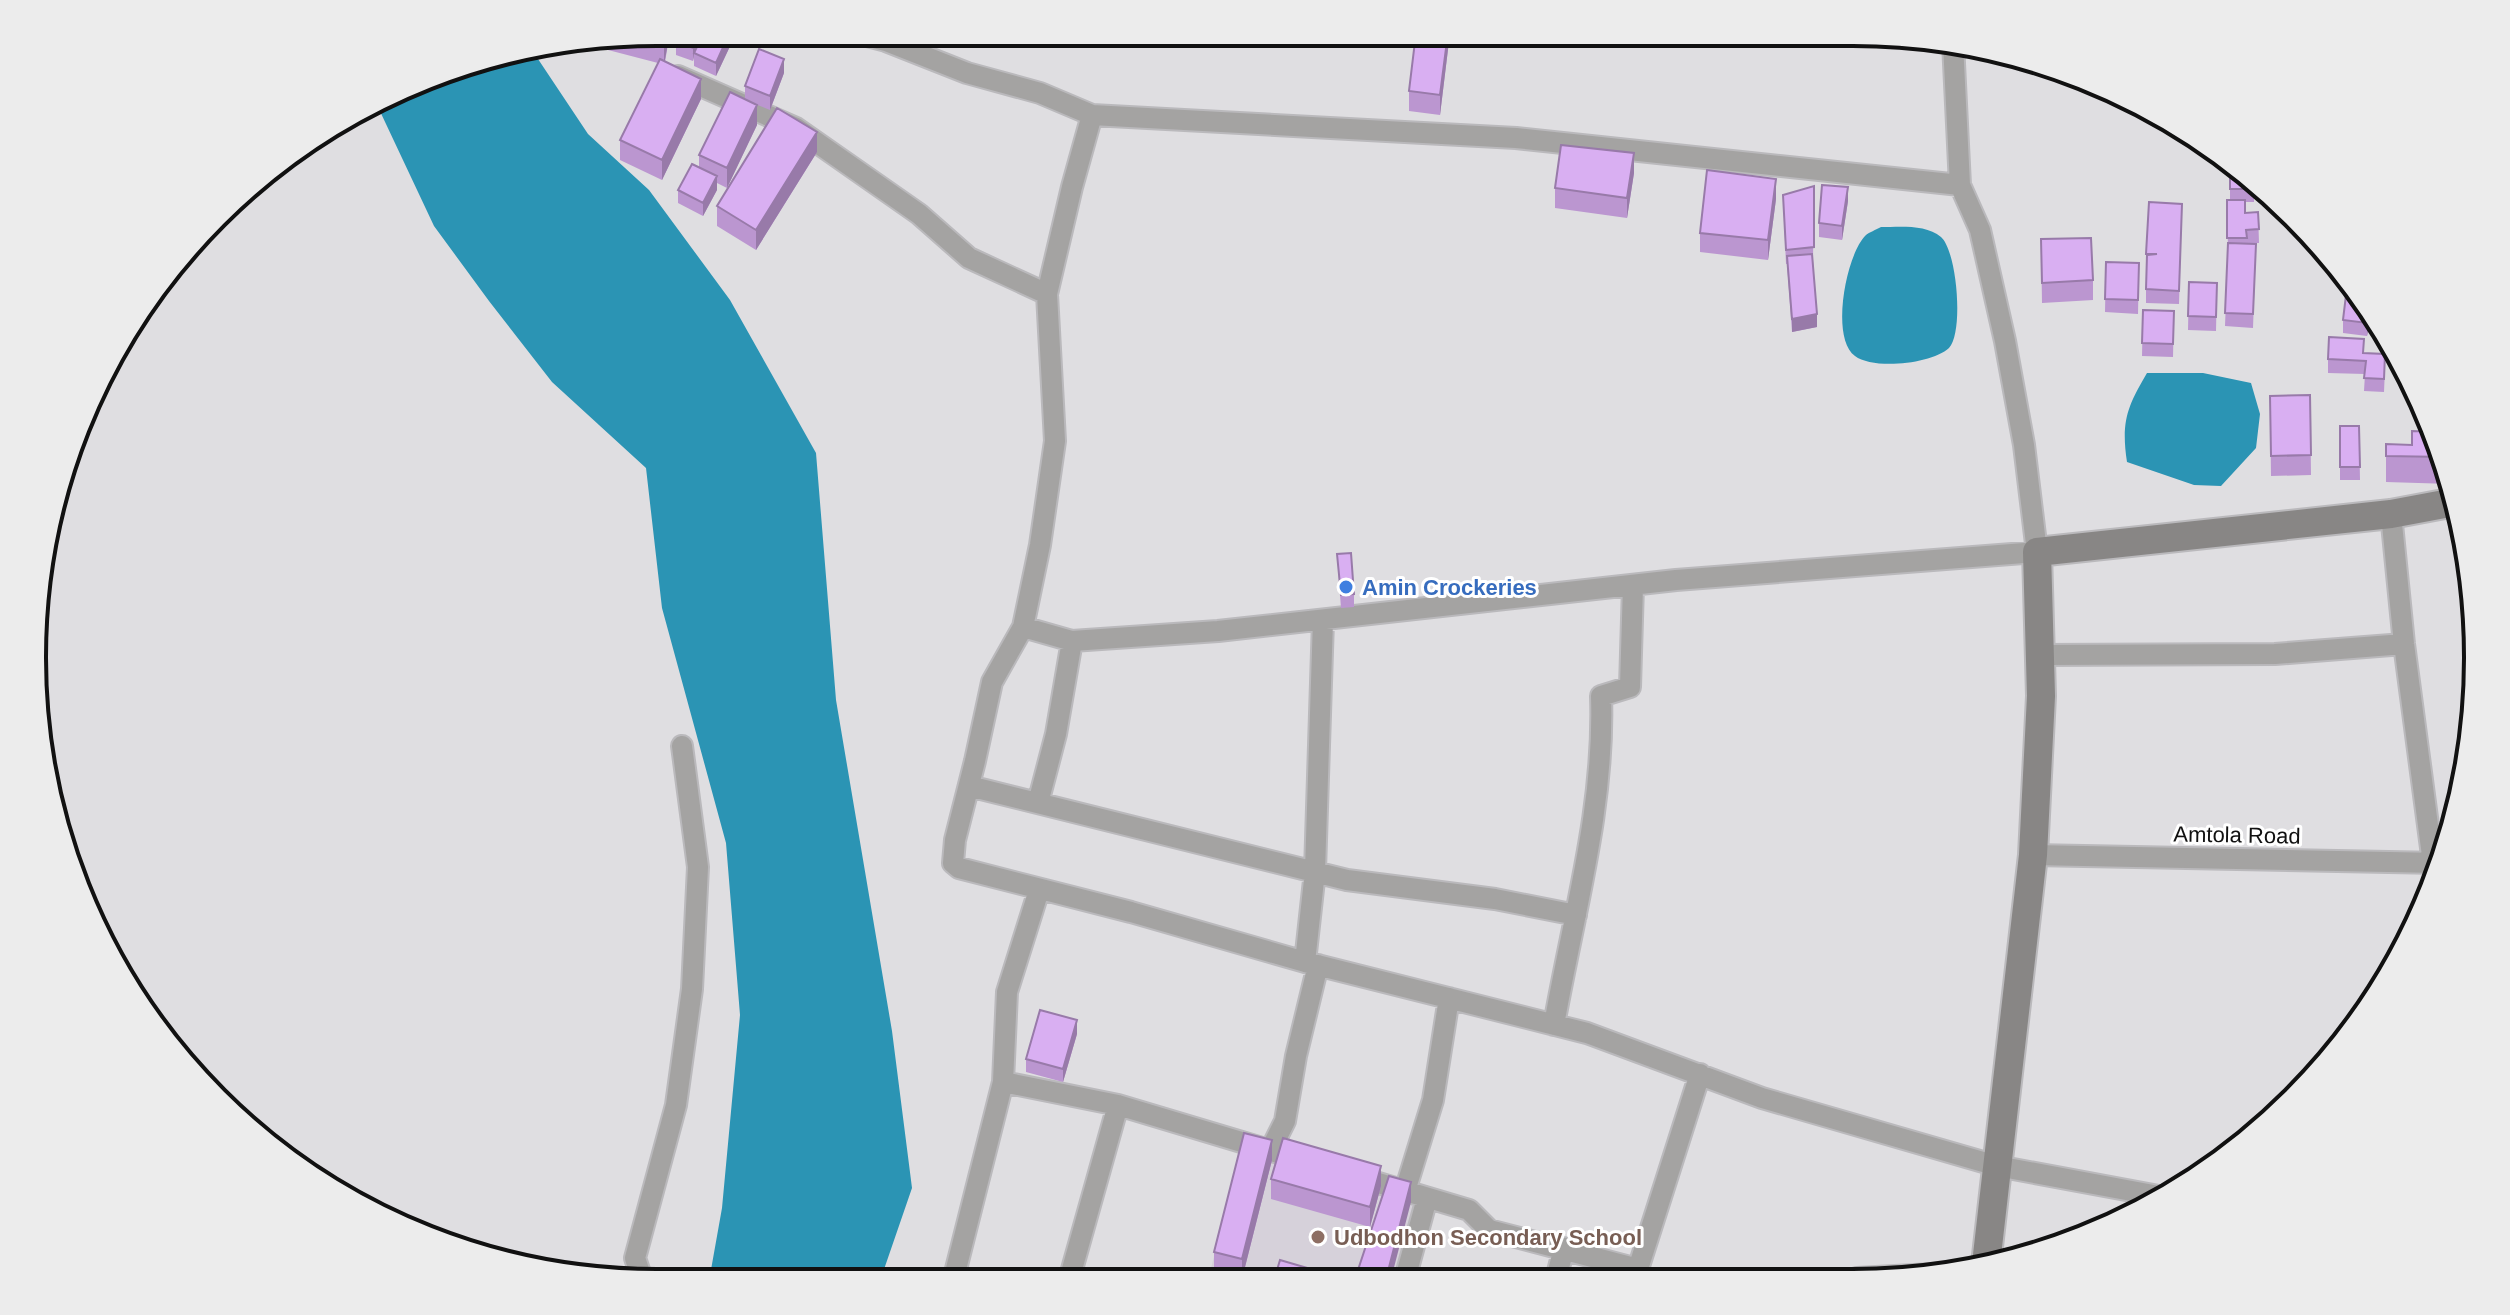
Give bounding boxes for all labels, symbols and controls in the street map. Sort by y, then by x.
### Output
place label: Amin Crockeries [1362,575,1537,600]
marker: Amin Crockeries [1337,578,1355,596]
street label: Amtola Road [2173,821,2301,849]
place label: Udbodhon Secondary School [1334,1225,1642,1250]
marker: Udbodhon Secondary School [1309,1228,1327,1246]

